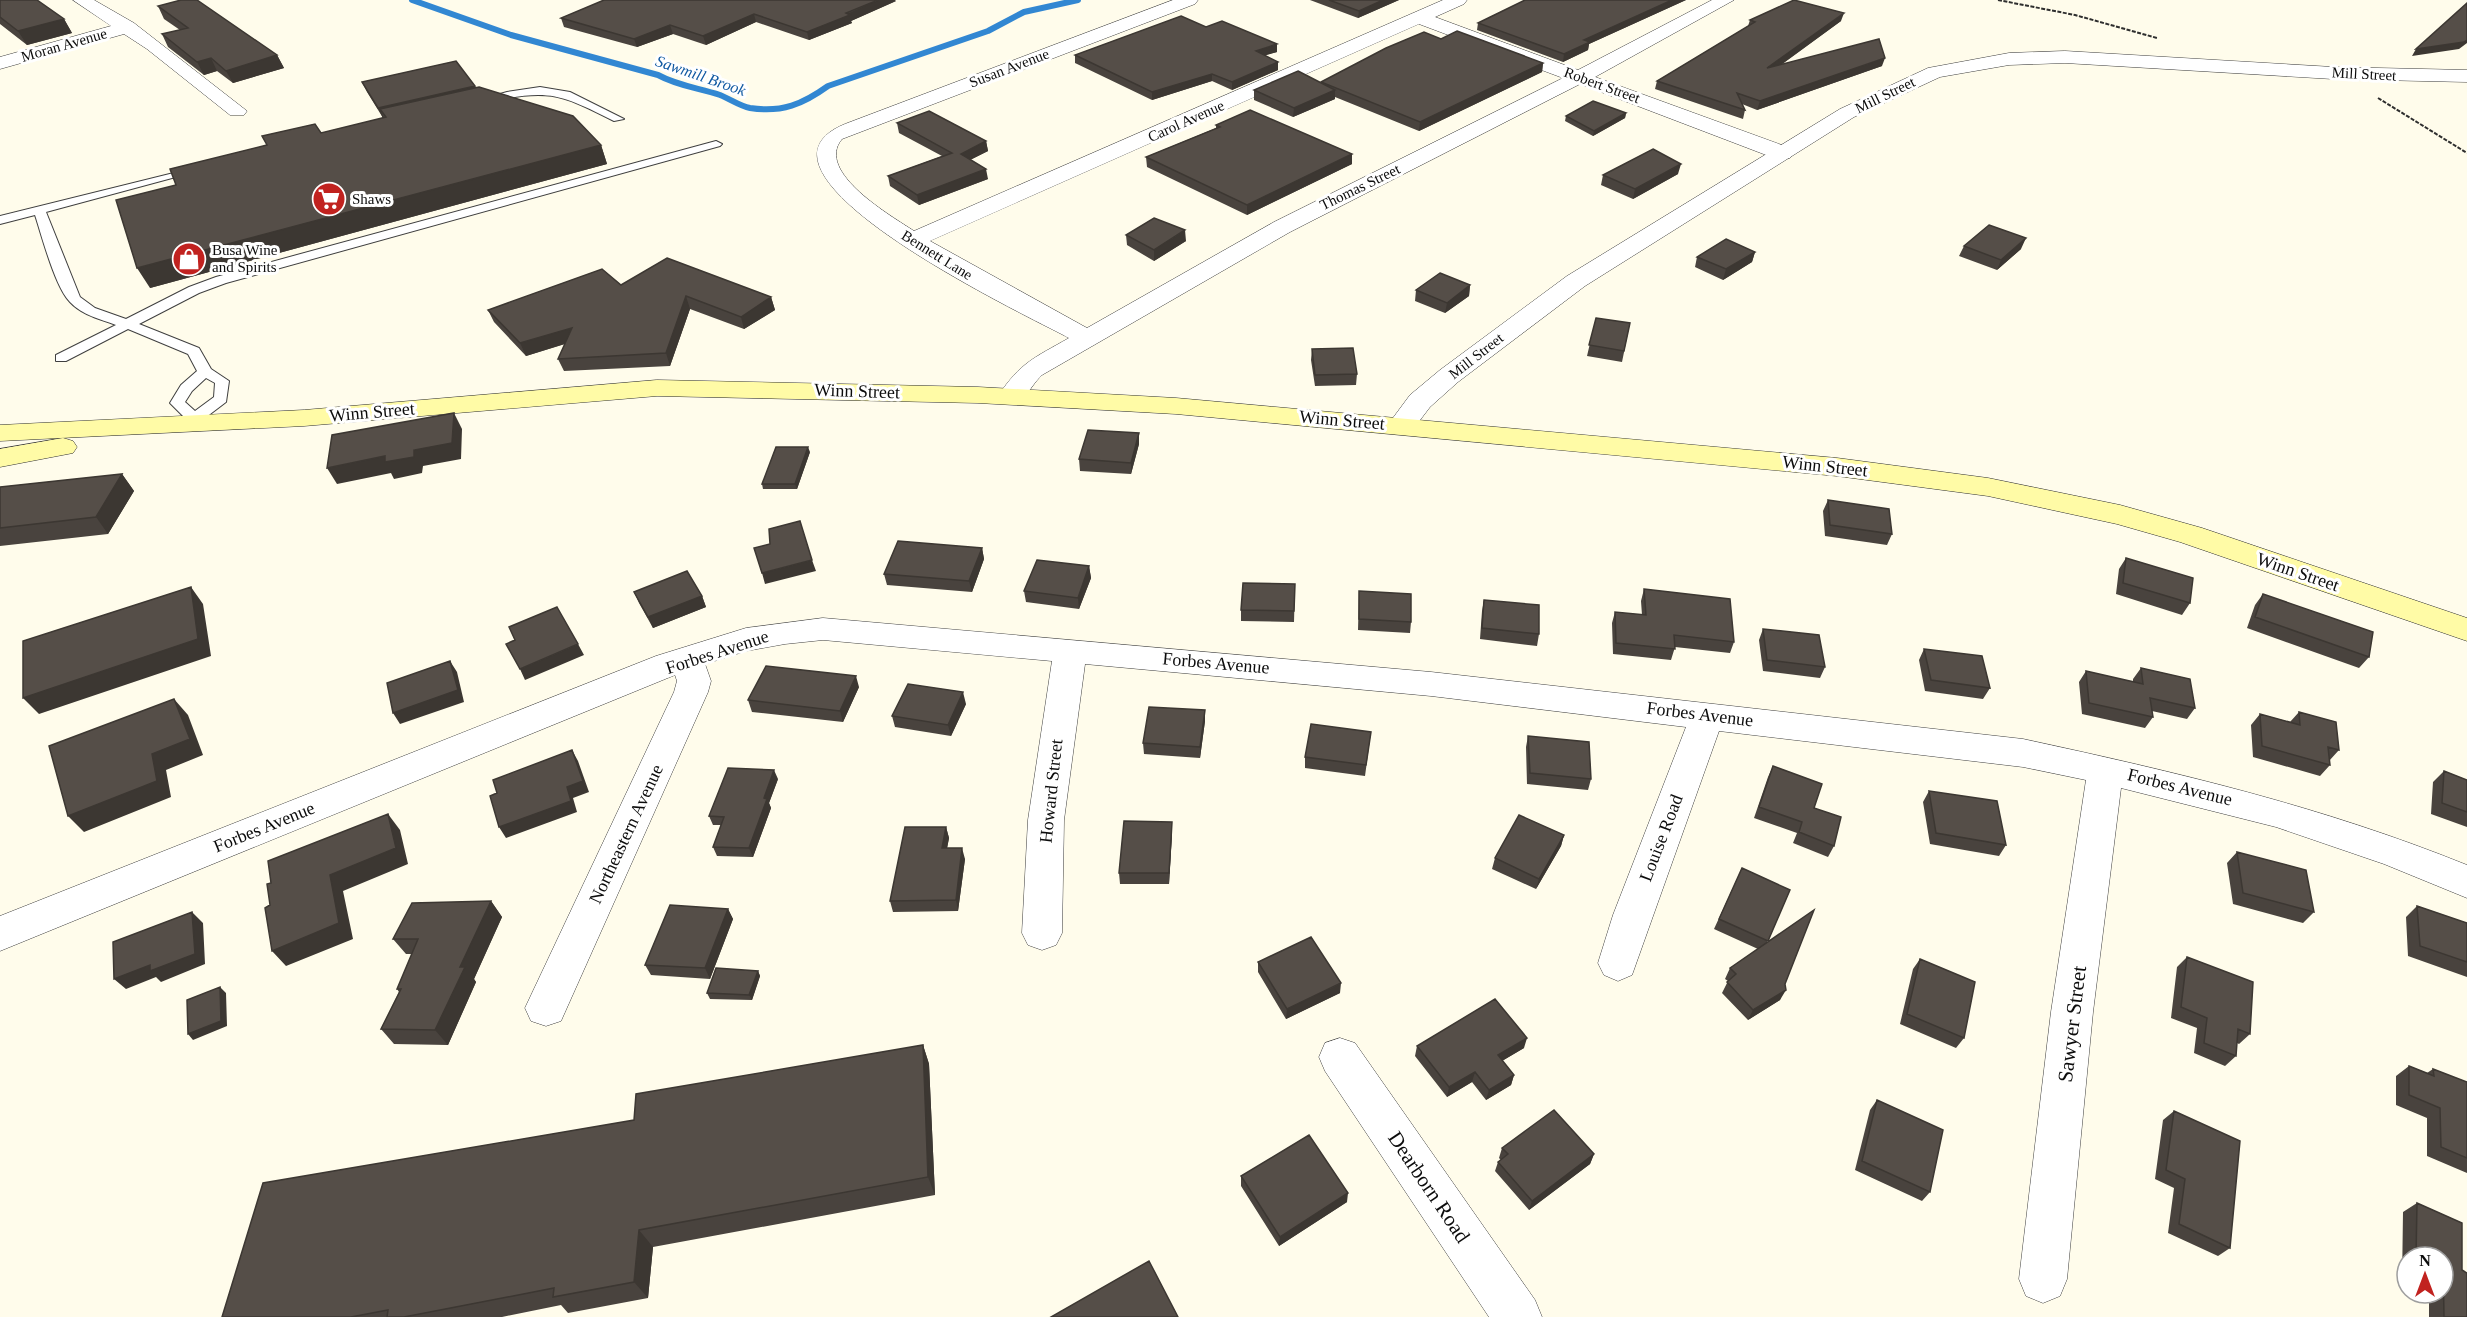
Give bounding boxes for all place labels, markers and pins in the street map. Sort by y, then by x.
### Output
supermarket icon: Shaws [311,181,347,217]
place label: Shaws [352,191,391,207]
shop icon: Busa Wine and Spirits [171,241,207,277]
place label: Busa Wine and Spirits [212,242,278,275]

